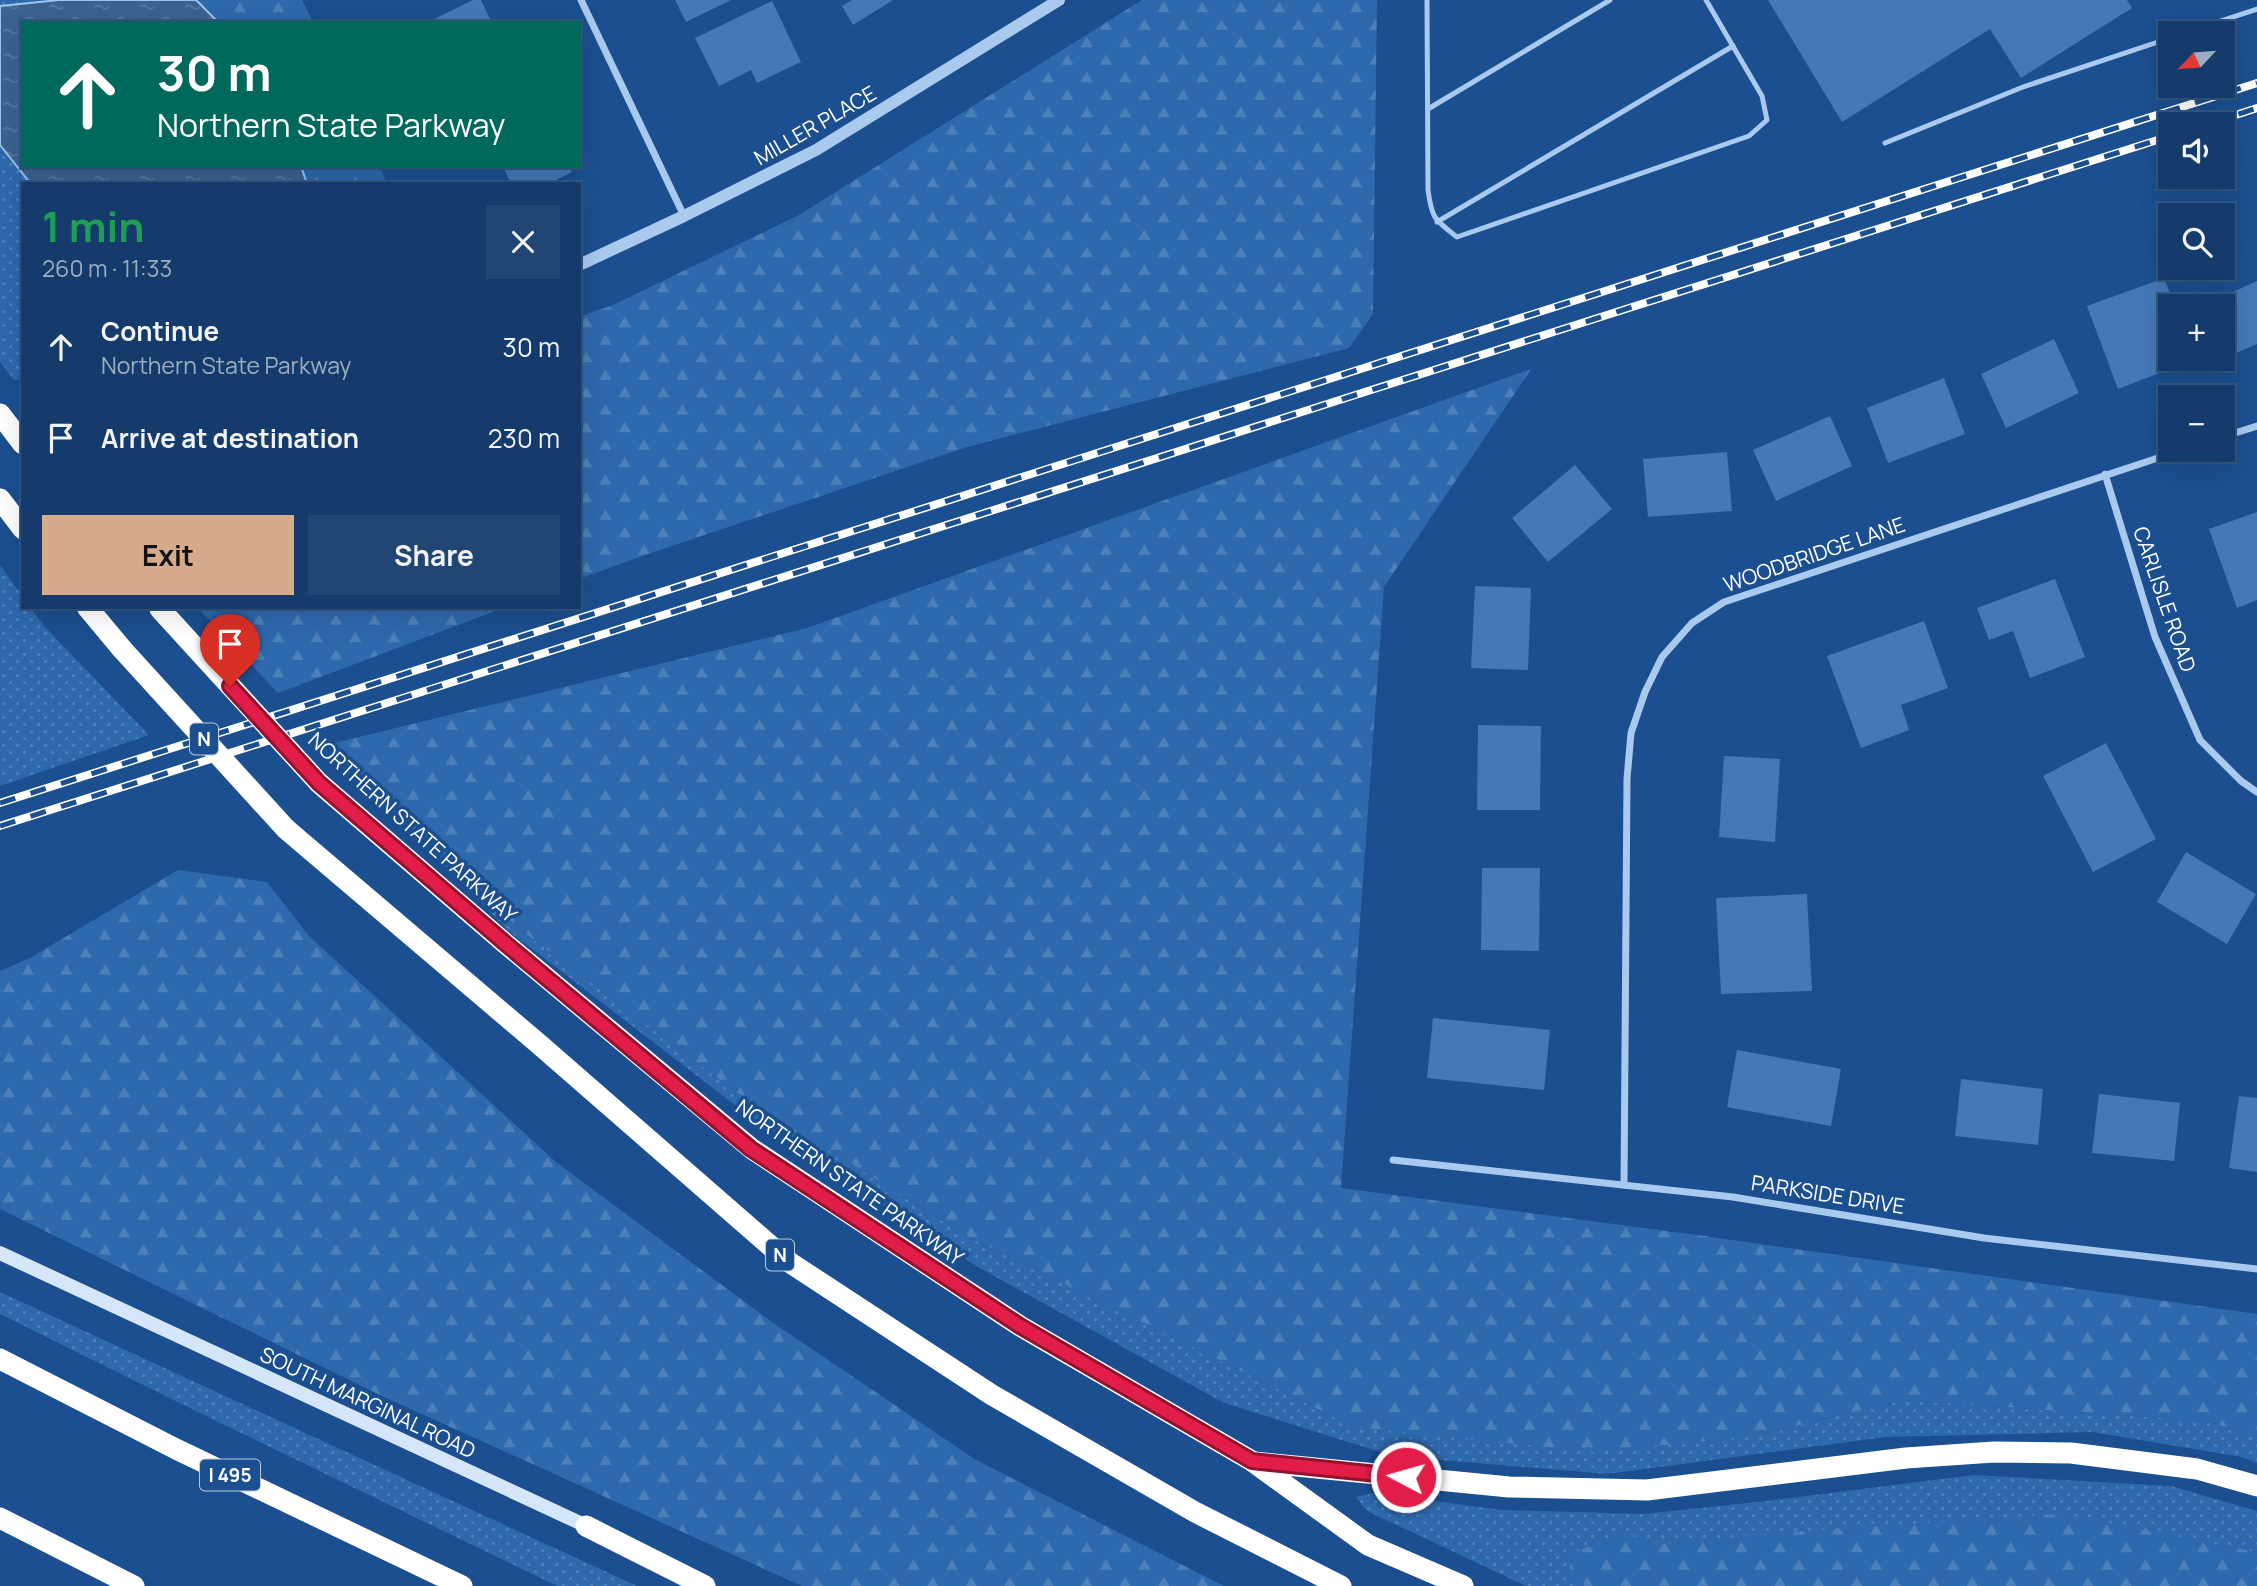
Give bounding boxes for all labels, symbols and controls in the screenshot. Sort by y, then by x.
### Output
north arrow [2158,21,2235,98]
map controls [2158,21,2235,462]
text: 30 m [157,39,272,106]
icon: ahead [42,49,133,140]
street label: MILLER PLACE [749,79,881,171]
text: Northern State Parkway [157,103,506,147]
button: sound [2158,112,2235,189]
text: 1 min [42,197,145,255]
button: search [2158,203,2235,280]
button: close [486,205,560,279]
text: 260 m · 11:33 [42,252,172,284]
button: + [2158,294,2235,371]
text: Continue [101,313,219,349]
icon: ahead [42,328,80,366]
text: 30 m [503,329,560,365]
text: Northern State Parkway [101,349,351,381]
button: − [2158,385,2235,462]
icon: arrive [42,419,80,457]
text: Arrive at destination [101,420,359,456]
text: 230 m [488,420,560,456]
street label: WOODBRIDGE LANE [1720,510,1908,598]
button: Exit [42,515,294,595]
button: Share [308,515,560,595]
street label: CARLISLE ROAD [2127,523,2203,675]
pin [200,614,260,686]
icon: arrive [211,625,249,663]
road number: N [190,724,218,754]
street label: NORTHERN STATE PARKWAY [303,726,524,929]
street label: NORTHERN STATE PARKWAY [731,1094,969,1270]
street label: PARKSIDE DRIVE [1749,1168,1907,1220]
road number: N [766,1240,794,1270]
street label: SOUTH MARGINAL ROAD [256,1340,480,1464]
position arrow [1369,1440,1443,1514]
road number: I 495 [200,1460,260,1490]

